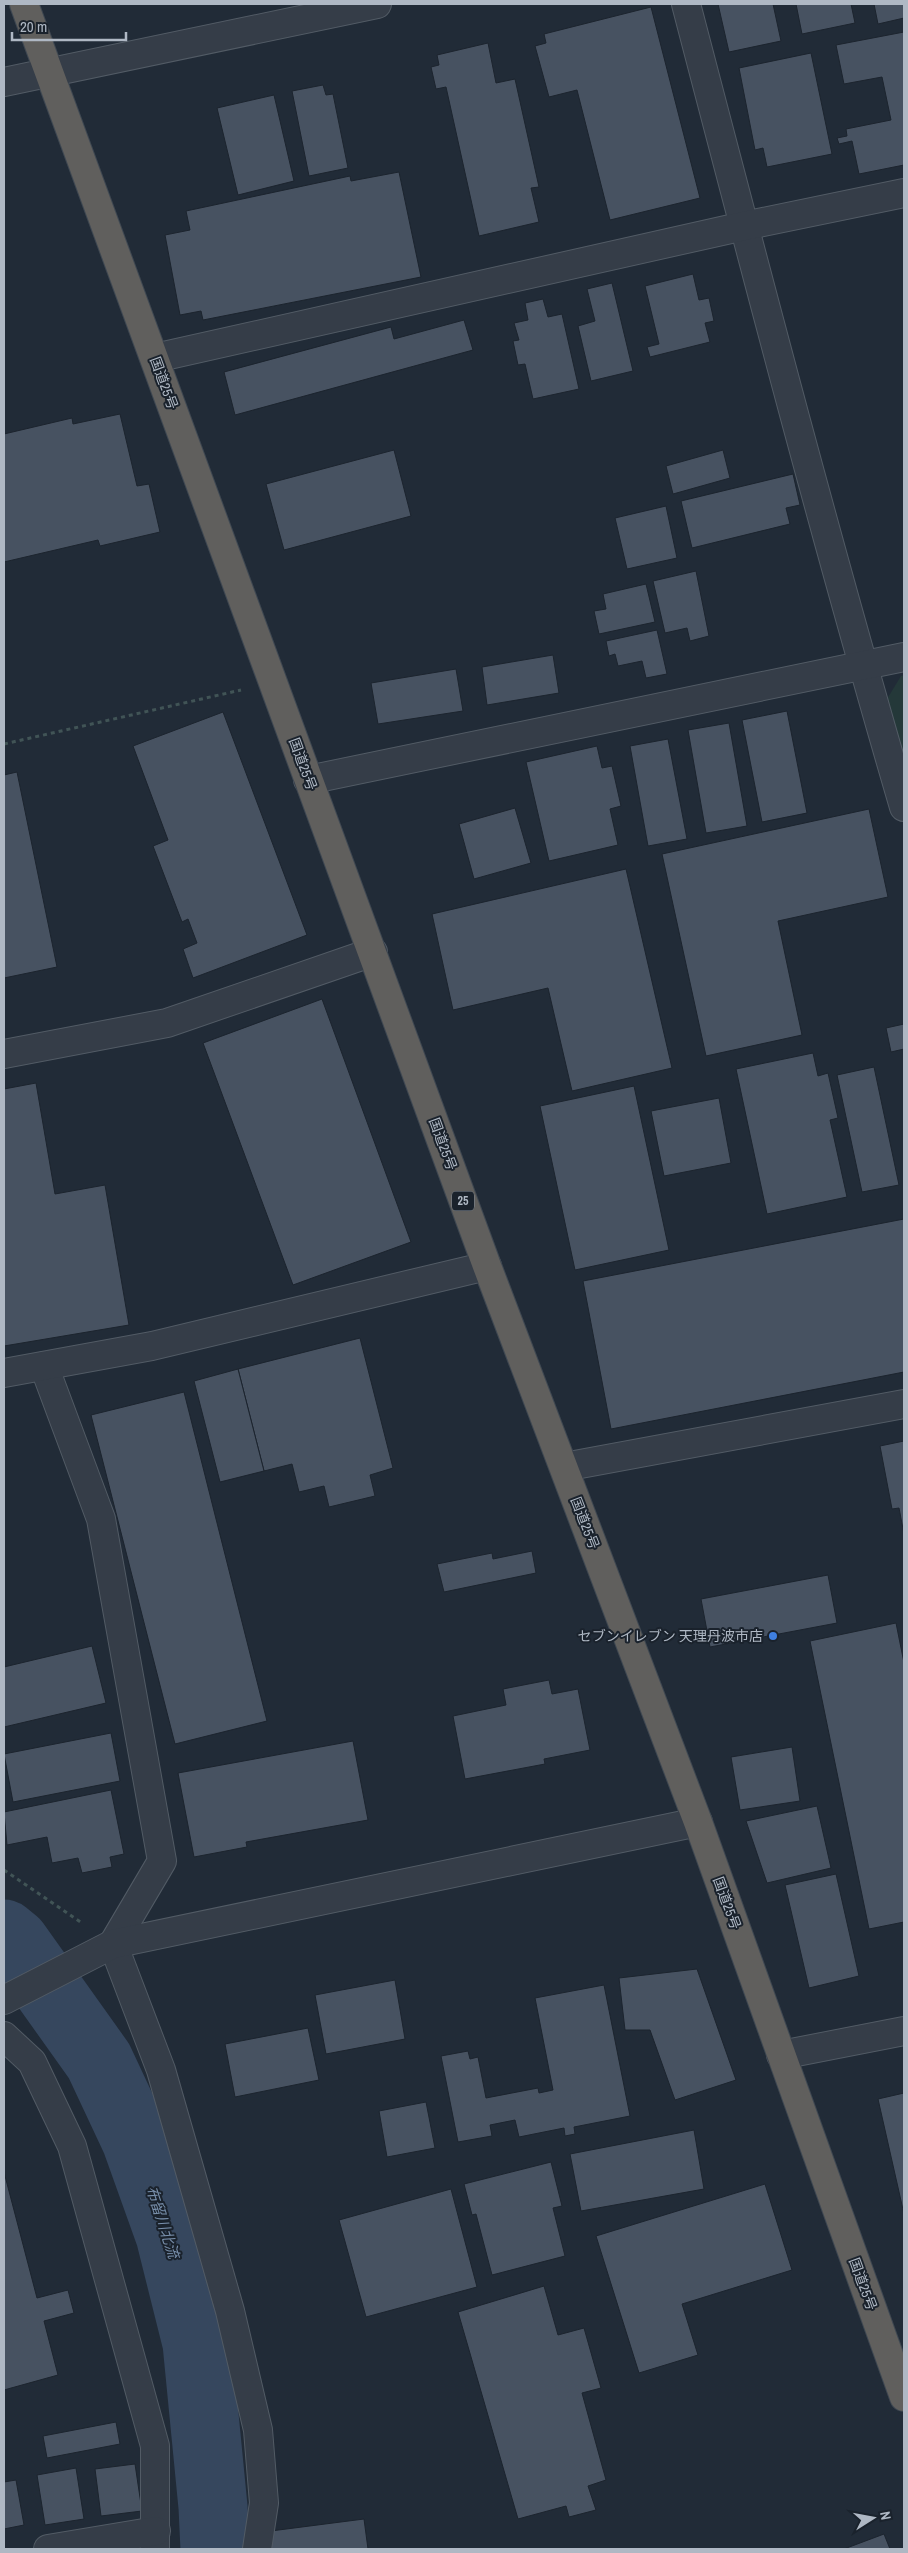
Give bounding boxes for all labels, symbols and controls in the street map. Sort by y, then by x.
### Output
scale bar [12,10,126,42]
text: 20 m [20,16,47,37]
street label: 国道25号 [146,354,182,412]
street label: 国道25号 [285,735,321,793]
street label: 国道25号 [425,1115,461,1173]
road number: 25 [452,1192,474,1210]
street label: 国道25号 [567,1494,603,1552]
place label: セブンイレブン 天理丹波市店 [578,1627,763,1645]
marker: セブンイレブン 天理丹波市店 [767,1630,779,1642]
street label: 国道25号 [709,1874,745,1932]
water label: 布留川北流 [141,2183,185,2263]
street label: 国道25号 [845,2255,881,2313]
north arrow [848,2493,898,2543]
text: N [876,2510,895,2521]

